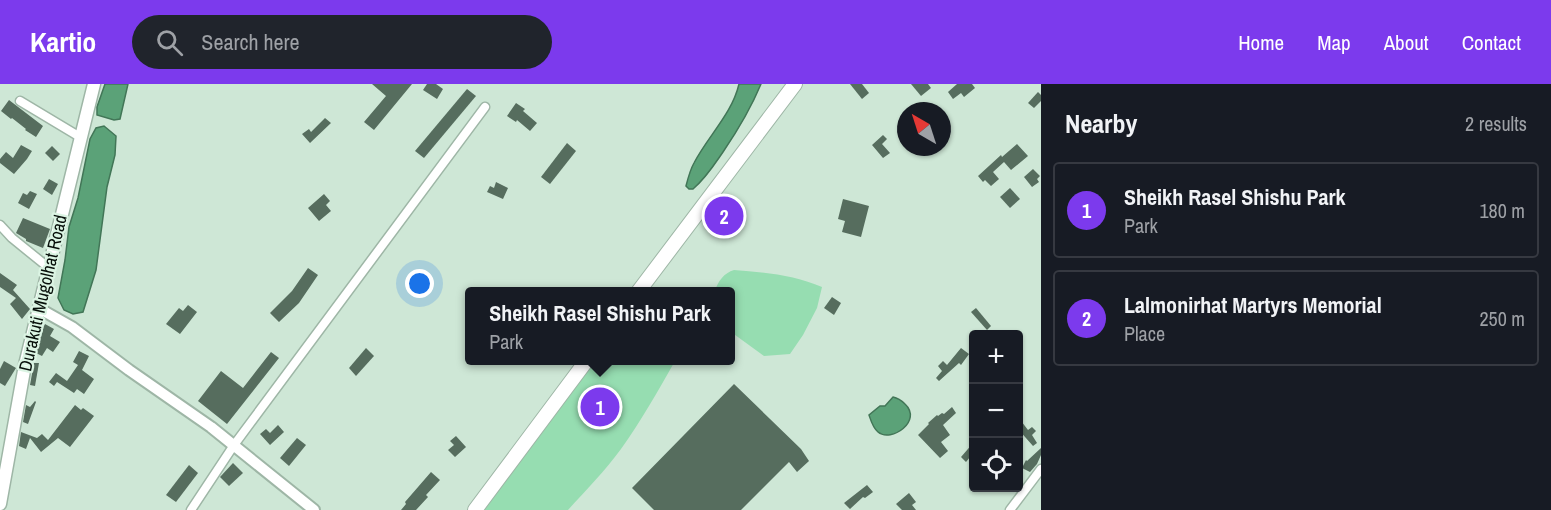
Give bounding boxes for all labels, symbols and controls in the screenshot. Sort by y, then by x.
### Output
search box [132,15,552,69]
text: Kartio [30,23,96,61]
icon: search [153,26,186,59]
text: Search here [201,27,300,57]
text: Home [1238,28,1284,57]
text: Map [1317,28,1351,57]
text: About [1384,28,1429,57]
text: Contact [1462,28,1521,57]
north arrow [897,102,951,156]
text: Nearby [1065,106,1137,141]
text: 2 results [1465,110,1527,137]
text: Sheikh Rasel Shishu Park [1124,182,1346,212]
pin: 2 [704,194,744,238]
text: 1 [1082,197,1091,224]
text: 180 m [1479,197,1525,224]
street label: Durakuti Mugolhat Road [12,212,73,374]
text: Park [1124,212,1158,239]
your location [405,269,434,298]
popup [465,287,735,365]
text: Lalmonirhat Martyrs Memorial [1124,290,1382,320]
text: Sheikh Rasel Shishu Park [489,298,711,328]
text: 2 [1082,305,1091,332]
text: 250 m [1479,305,1525,332]
text: Place [1124,320,1165,347]
text: Park [489,328,523,355]
map controls [969,330,1023,492]
button: + [969,330,1023,384]
pin: 1 [580,384,620,430]
button: − [969,384,1023,438]
button: locate [969,438,1023,492]

